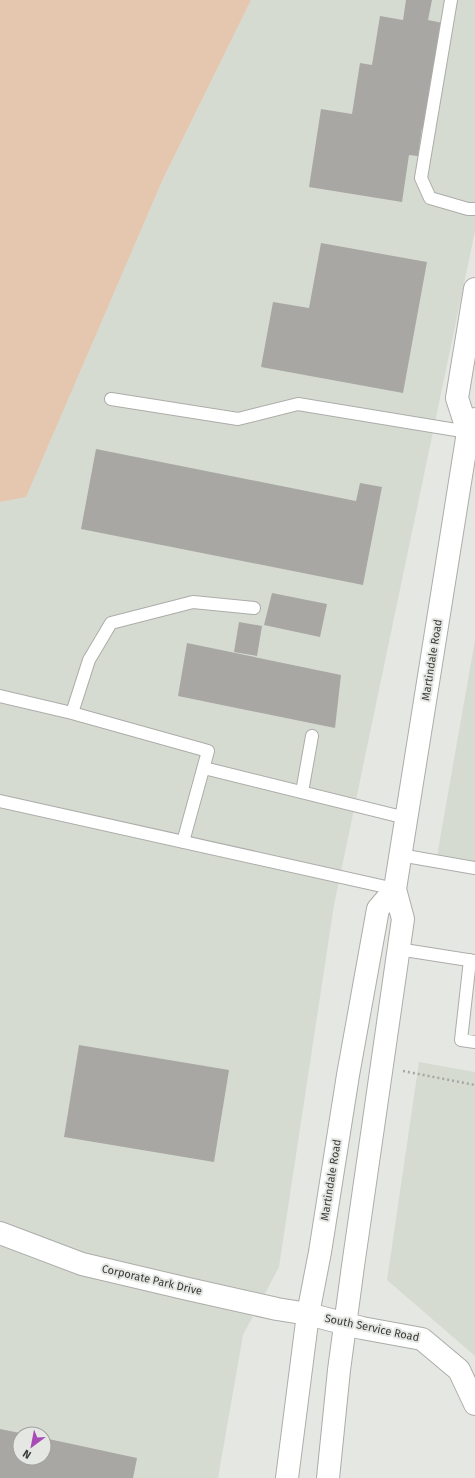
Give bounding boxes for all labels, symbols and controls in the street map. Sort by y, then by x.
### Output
street label: Martindale Road [419,618,445,702]
street label: Martindale Road [318,1138,344,1222]
street label: Corporate Park Drive [101,1262,203,1298]
street label: South Service Road [324,1312,420,1344]
north arrow [12,1426,52,1466]
text: N [20,1447,34,1462]

